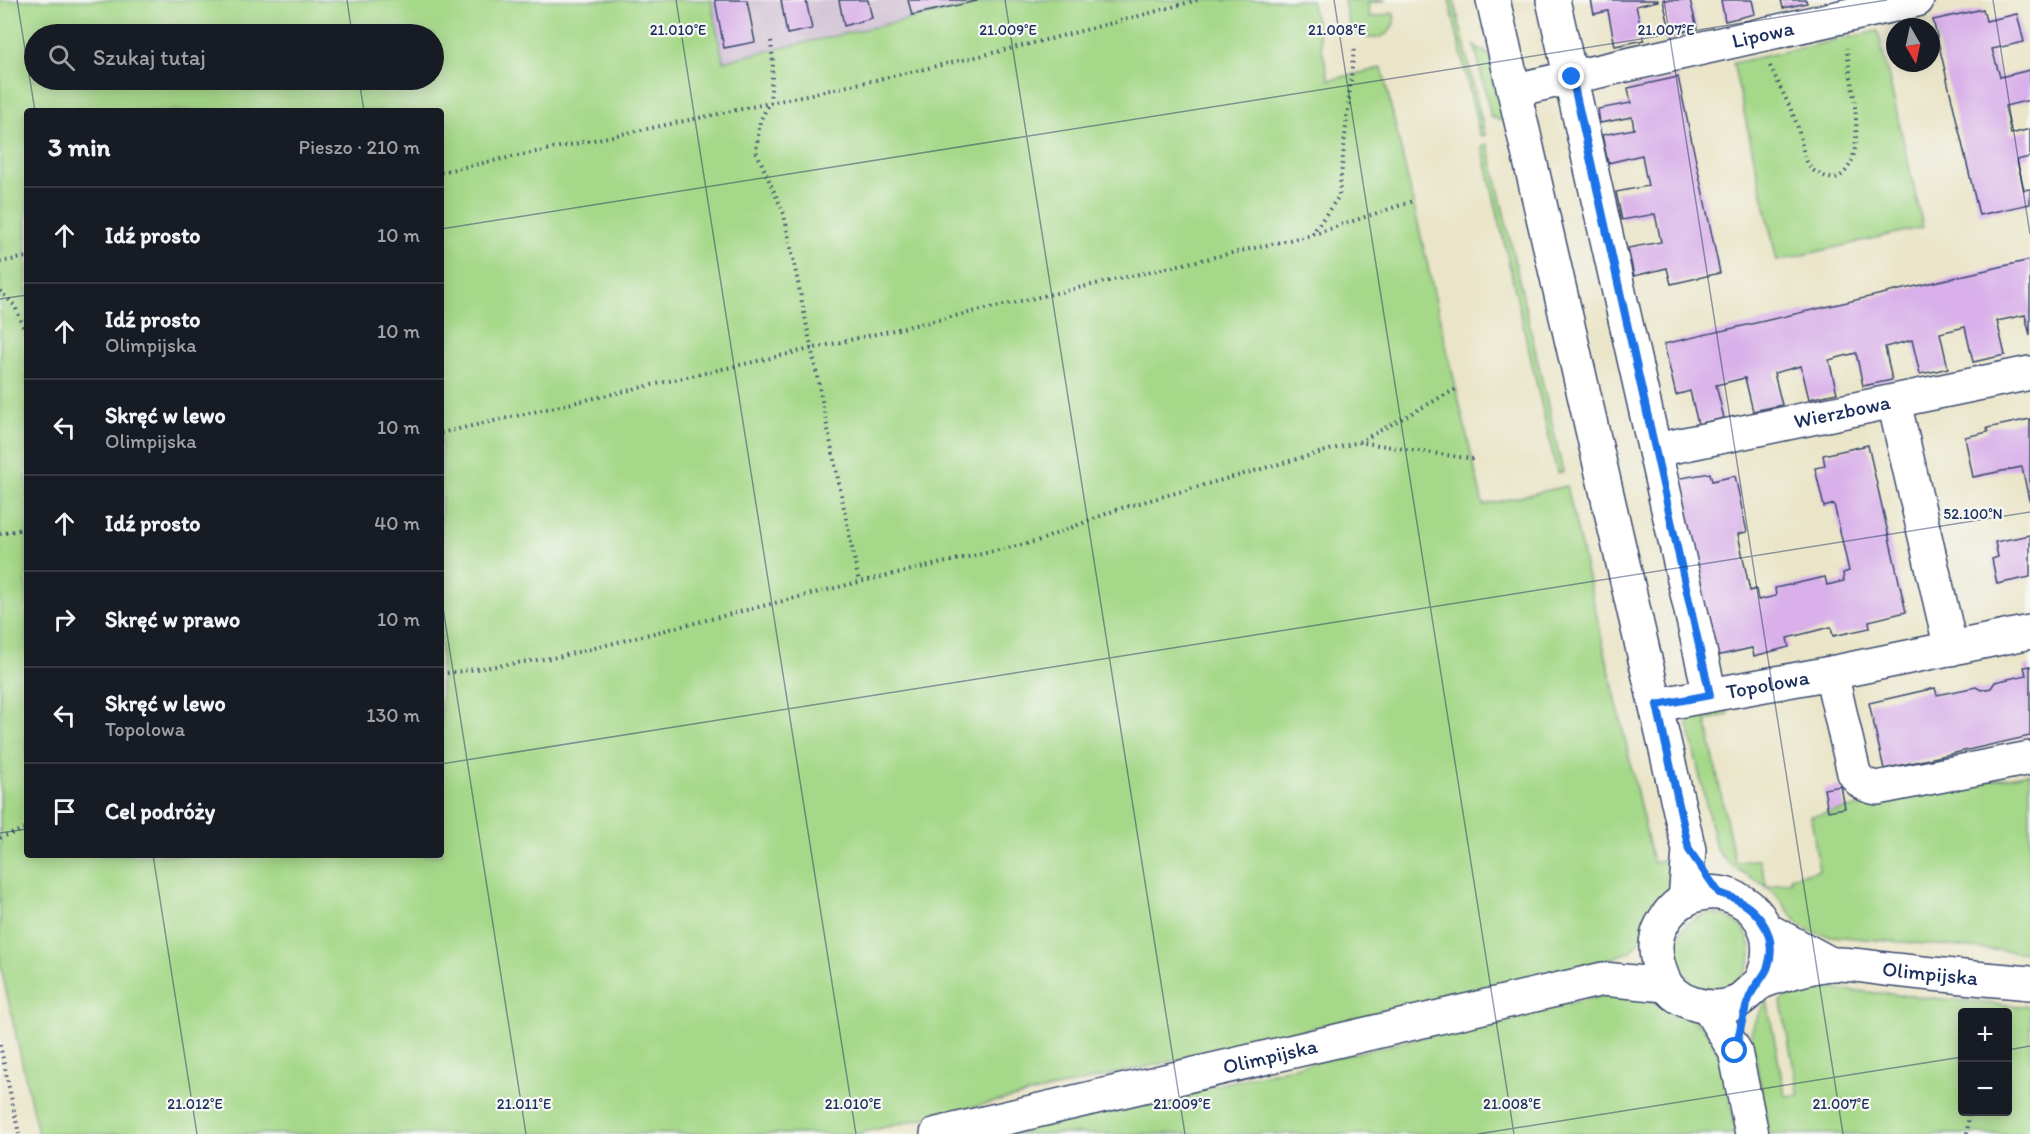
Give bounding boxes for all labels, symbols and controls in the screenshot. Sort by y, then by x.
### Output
street label: Lipowa [1729,15,1796,53]
north arrow [1886,18,1940,72]
text: 21.010°E [650,21,706,39]
text: 21.009°E [979,21,1037,39]
text: 21.008°E [1308,21,1366,39]
text: 21.007°E [1637,21,1695,39]
search box [24,24,444,90]
icon: search [45,41,78,74]
text: Szukaj tutaj [93,44,206,71]
route end [1558,63,1584,89]
text: 3 min [48,131,110,163]
text: Pieszo · 210 m [299,135,420,159]
icon: ahead [48,219,81,252]
text: Idź prosto [105,222,201,249]
text: 10 m [377,223,420,247]
text: Idź prosto [105,306,201,333]
icon: ahead [48,315,81,348]
text: 10 m [377,319,420,343]
text: Olimpijska [105,333,197,357]
street label: Wierzbowa [1791,389,1893,433]
text: Skręć w lewo [105,402,226,429]
icon: left [48,411,81,444]
text: 10 m [377,415,420,439]
text: Olimpijska [105,429,197,453]
text: 52.100°N [1943,505,2003,523]
icon: ahead [48,507,81,540]
text: Idź prosto [105,510,201,537]
text: 40 m [374,511,420,535]
icon: right [48,603,81,636]
text: Skręć w prawo [105,606,240,633]
text: 10 m [377,607,420,631]
street label: Topolowa [1724,664,1811,704]
text: Skręć w lewo [105,690,226,717]
icon: left [48,699,81,732]
text: 130 m [366,703,420,727]
text: Topolowa [105,717,185,741]
icon: arrive [48,795,81,828]
text: Cel podróży [105,798,215,825]
street label: Olimpijska [1881,956,1979,990]
map controls [1958,1008,2012,1116]
button: + [1958,1008,2012,1062]
street label: Olimpijska [1220,1033,1320,1079]
route start [1721,1037,1747,1063]
button: − [1958,1062,2012,1116]
text: 21.012°E [167,1095,223,1113]
text: 21.011°E [497,1095,551,1113]
text: 21.010°E [825,1095,881,1113]
text: 21.009°E [1153,1095,1211,1113]
text: 21.008°E [1483,1095,1541,1113]
text: 21.007°E [1812,1095,1870,1113]

